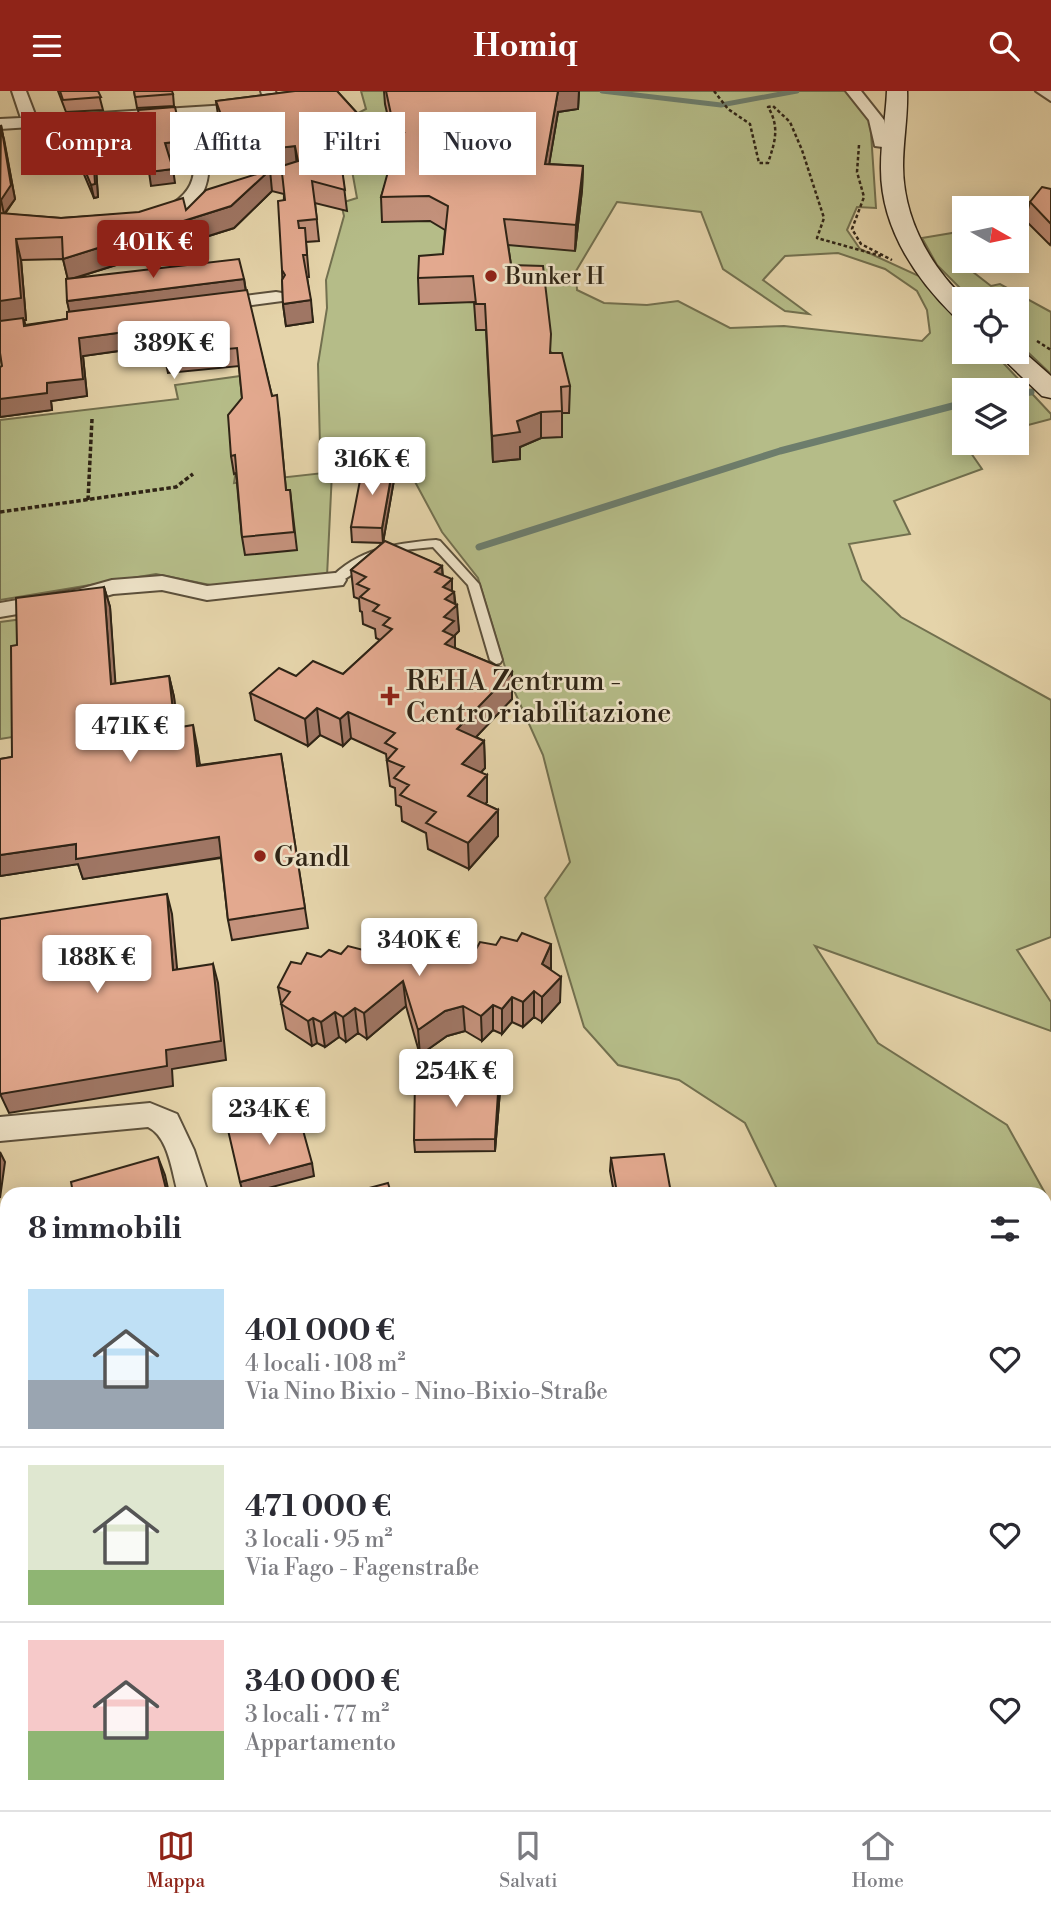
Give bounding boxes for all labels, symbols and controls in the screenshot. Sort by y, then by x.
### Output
text: Homiq [473,26,578,66]
icon: menu [28,27,66,65]
icon: search [985,27,1023,65]
chip: Compra [21,112,156,175]
chip: Affitta [170,112,285,175]
chip: Filtri [299,112,405,175]
chip: Nuovo [419,112,536,175]
north arrow [952,196,1029,273]
map controls [952,196,1029,455]
pin: 401K € [96,221,210,280]
text: 401K € [113,229,193,257]
place label: Bunker H [504,263,605,291]
marker: Bunker H [483,268,499,284]
button: locate [952,287,1029,364]
pin: 389K € [117,321,231,381]
text: 389K € [134,330,214,358]
button: layers [952,378,1029,455]
pin: 316K € [315,437,429,497]
text: 316K € [334,446,410,474]
place label: REHA Zentrum - Centro riabilitazione [406,664,671,731]
marker: REHA Zentrum - Centro riabilitazione [380,686,400,706]
pin: 471K € [73,705,187,764]
text: 471K € [92,713,168,741]
place label: Gandl [274,840,350,875]
marker: Gandl [252,848,268,864]
pin: 340K € [362,919,476,978]
text: 340K € [377,927,461,955]
pin: 188K € [40,935,154,995]
text: 188K € [58,944,136,972]
pin: 254K € [399,1049,513,1109]
text: 254K € [415,1058,497,1086]
pin: 234K € [212,1087,326,1147]
text: 234K € [228,1096,310,1124]
text: 8 immobili [28,1210,182,1248]
icon: filters [986,1210,1024,1248]
text: 401 000 € [245,1312,395,1350]
icon: home [84,1317,168,1401]
icon: heart [986,1340,1024,1378]
text: 4 locali · 108 m² [245,1350,406,1378]
text: Via Nino Bixio - Nino-Bixio-Straße [245,1378,608,1406]
text: 471 000 € [245,1488,391,1526]
icon: home [84,1493,168,1577]
icon: heart [986,1516,1024,1554]
text: 3 locali · 95 m² [245,1526,393,1554]
text: Via Fago - Fagenstraße [245,1554,479,1582]
text: 340 000 € [245,1663,400,1701]
icon: home [84,1668,168,1752]
icon: heart [986,1691,1024,1729]
text: 3 locali · 77 m² [245,1701,389,1729]
text: Appartamento [245,1729,396,1757]
tab: Mappa [147,1827,205,1893]
tab: Salvati [499,1827,558,1893]
tab: Home [852,1827,904,1893]

